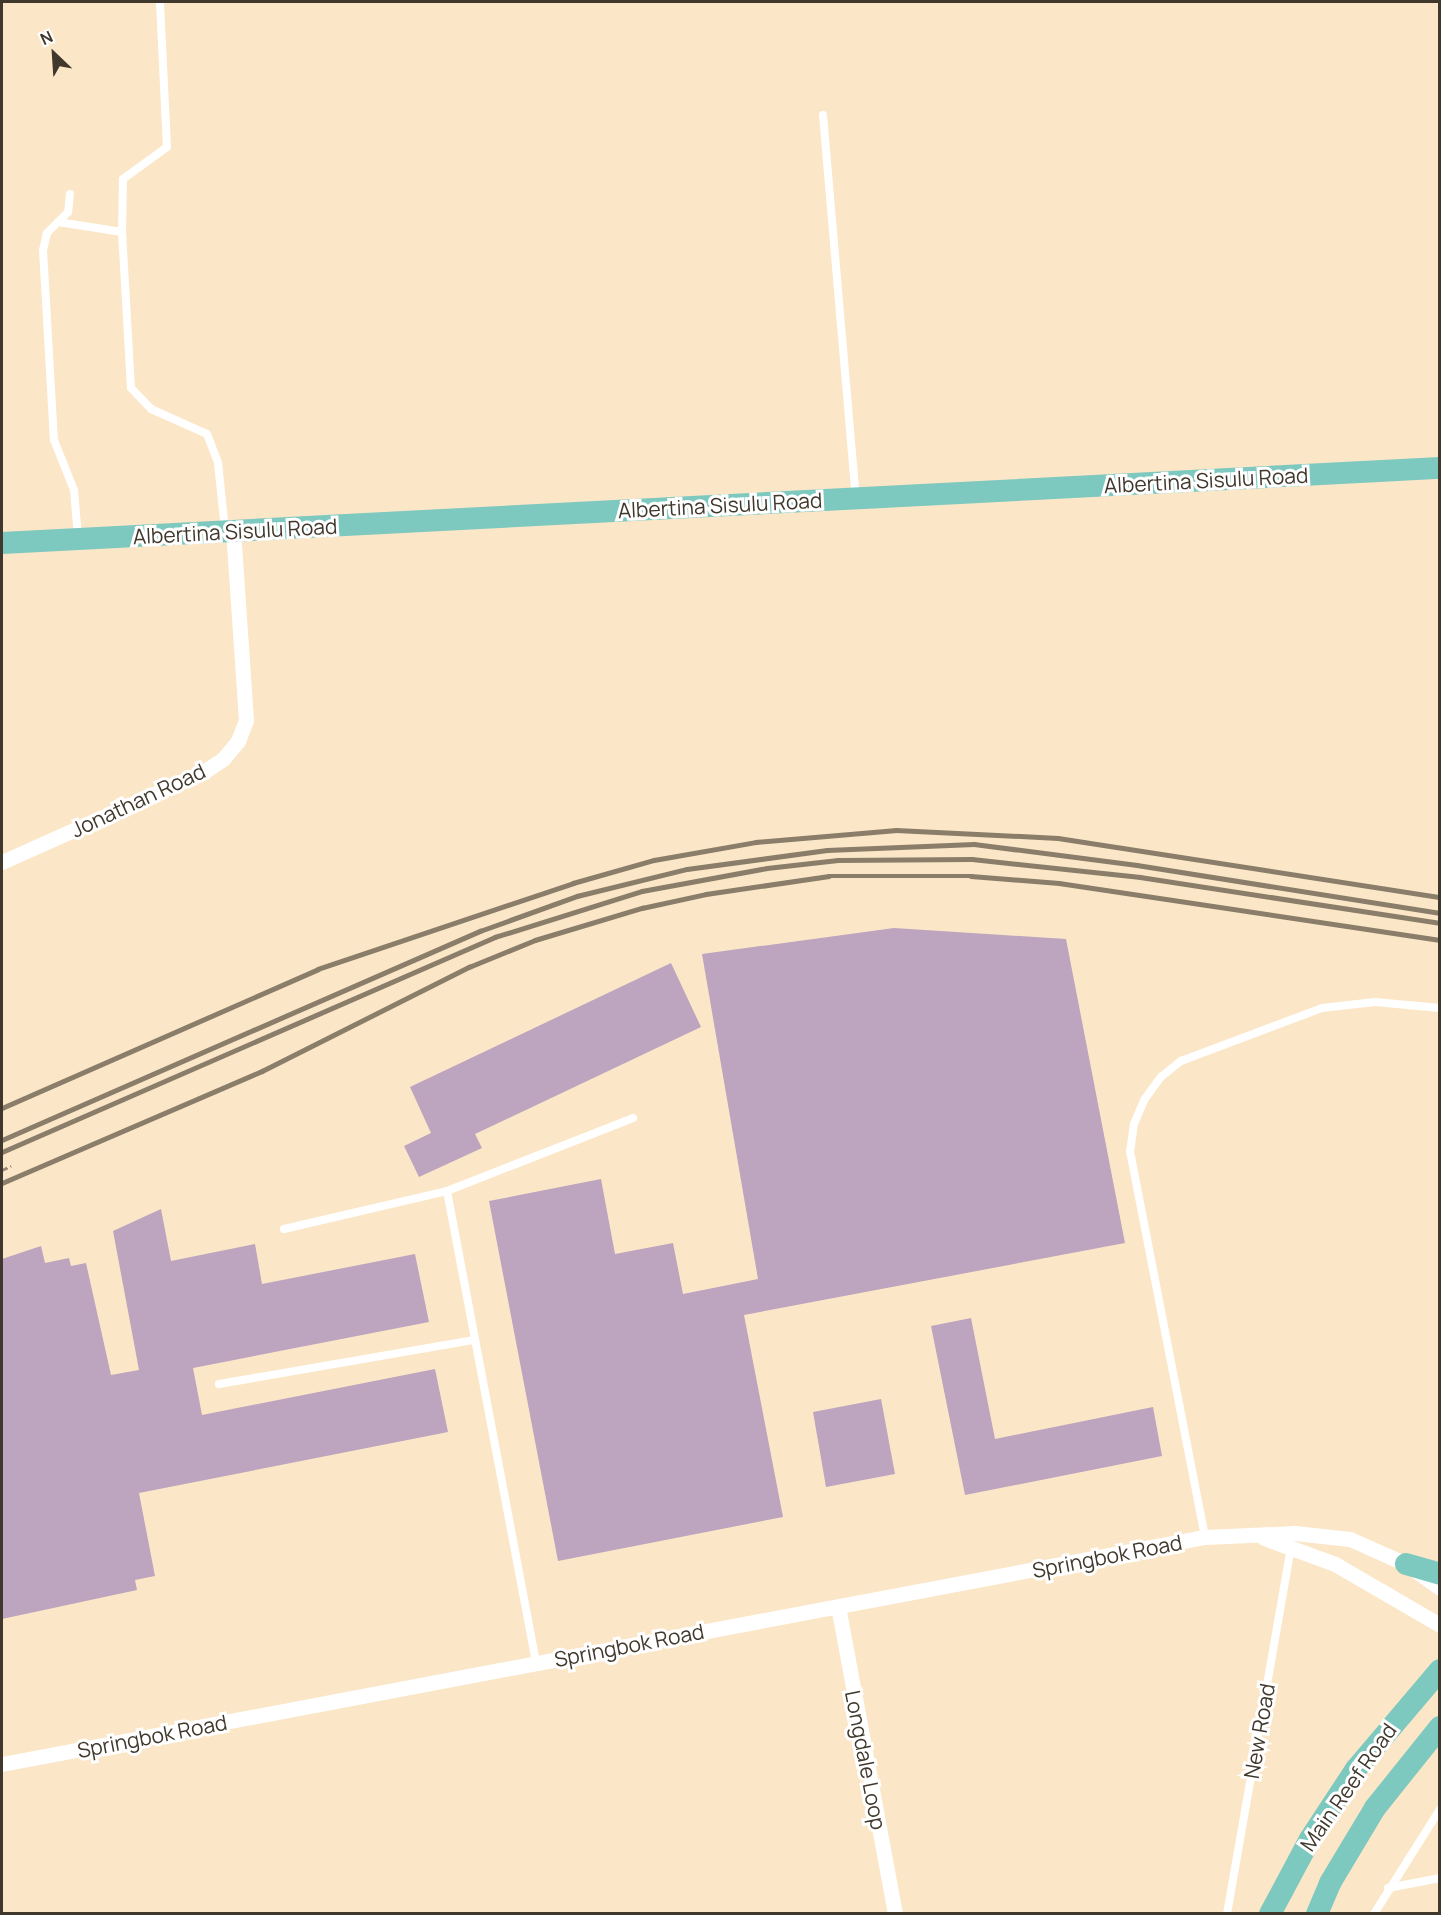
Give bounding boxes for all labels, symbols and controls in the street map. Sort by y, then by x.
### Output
north arrow [24,24,84,84]
text: N [37,25,56,50]
street label: Albertina Sisulu Road [1103,462,1309,498]
street label: Albertina Sisulu Road [617,487,823,523]
street label: Albertina Sisulu Road [132,513,338,549]
street label: Jonathan Road [67,758,209,842]
street label: Springbok Road [1030,1529,1184,1583]
street label: Springbok Road [552,1618,706,1672]
street label: New Road [1238,1681,1280,1781]
street label: Longdale Loop [840,1688,892,1832]
street label: Springbok Road [75,1709,229,1763]
street label: Main Reef Road [1295,1718,1401,1856]

